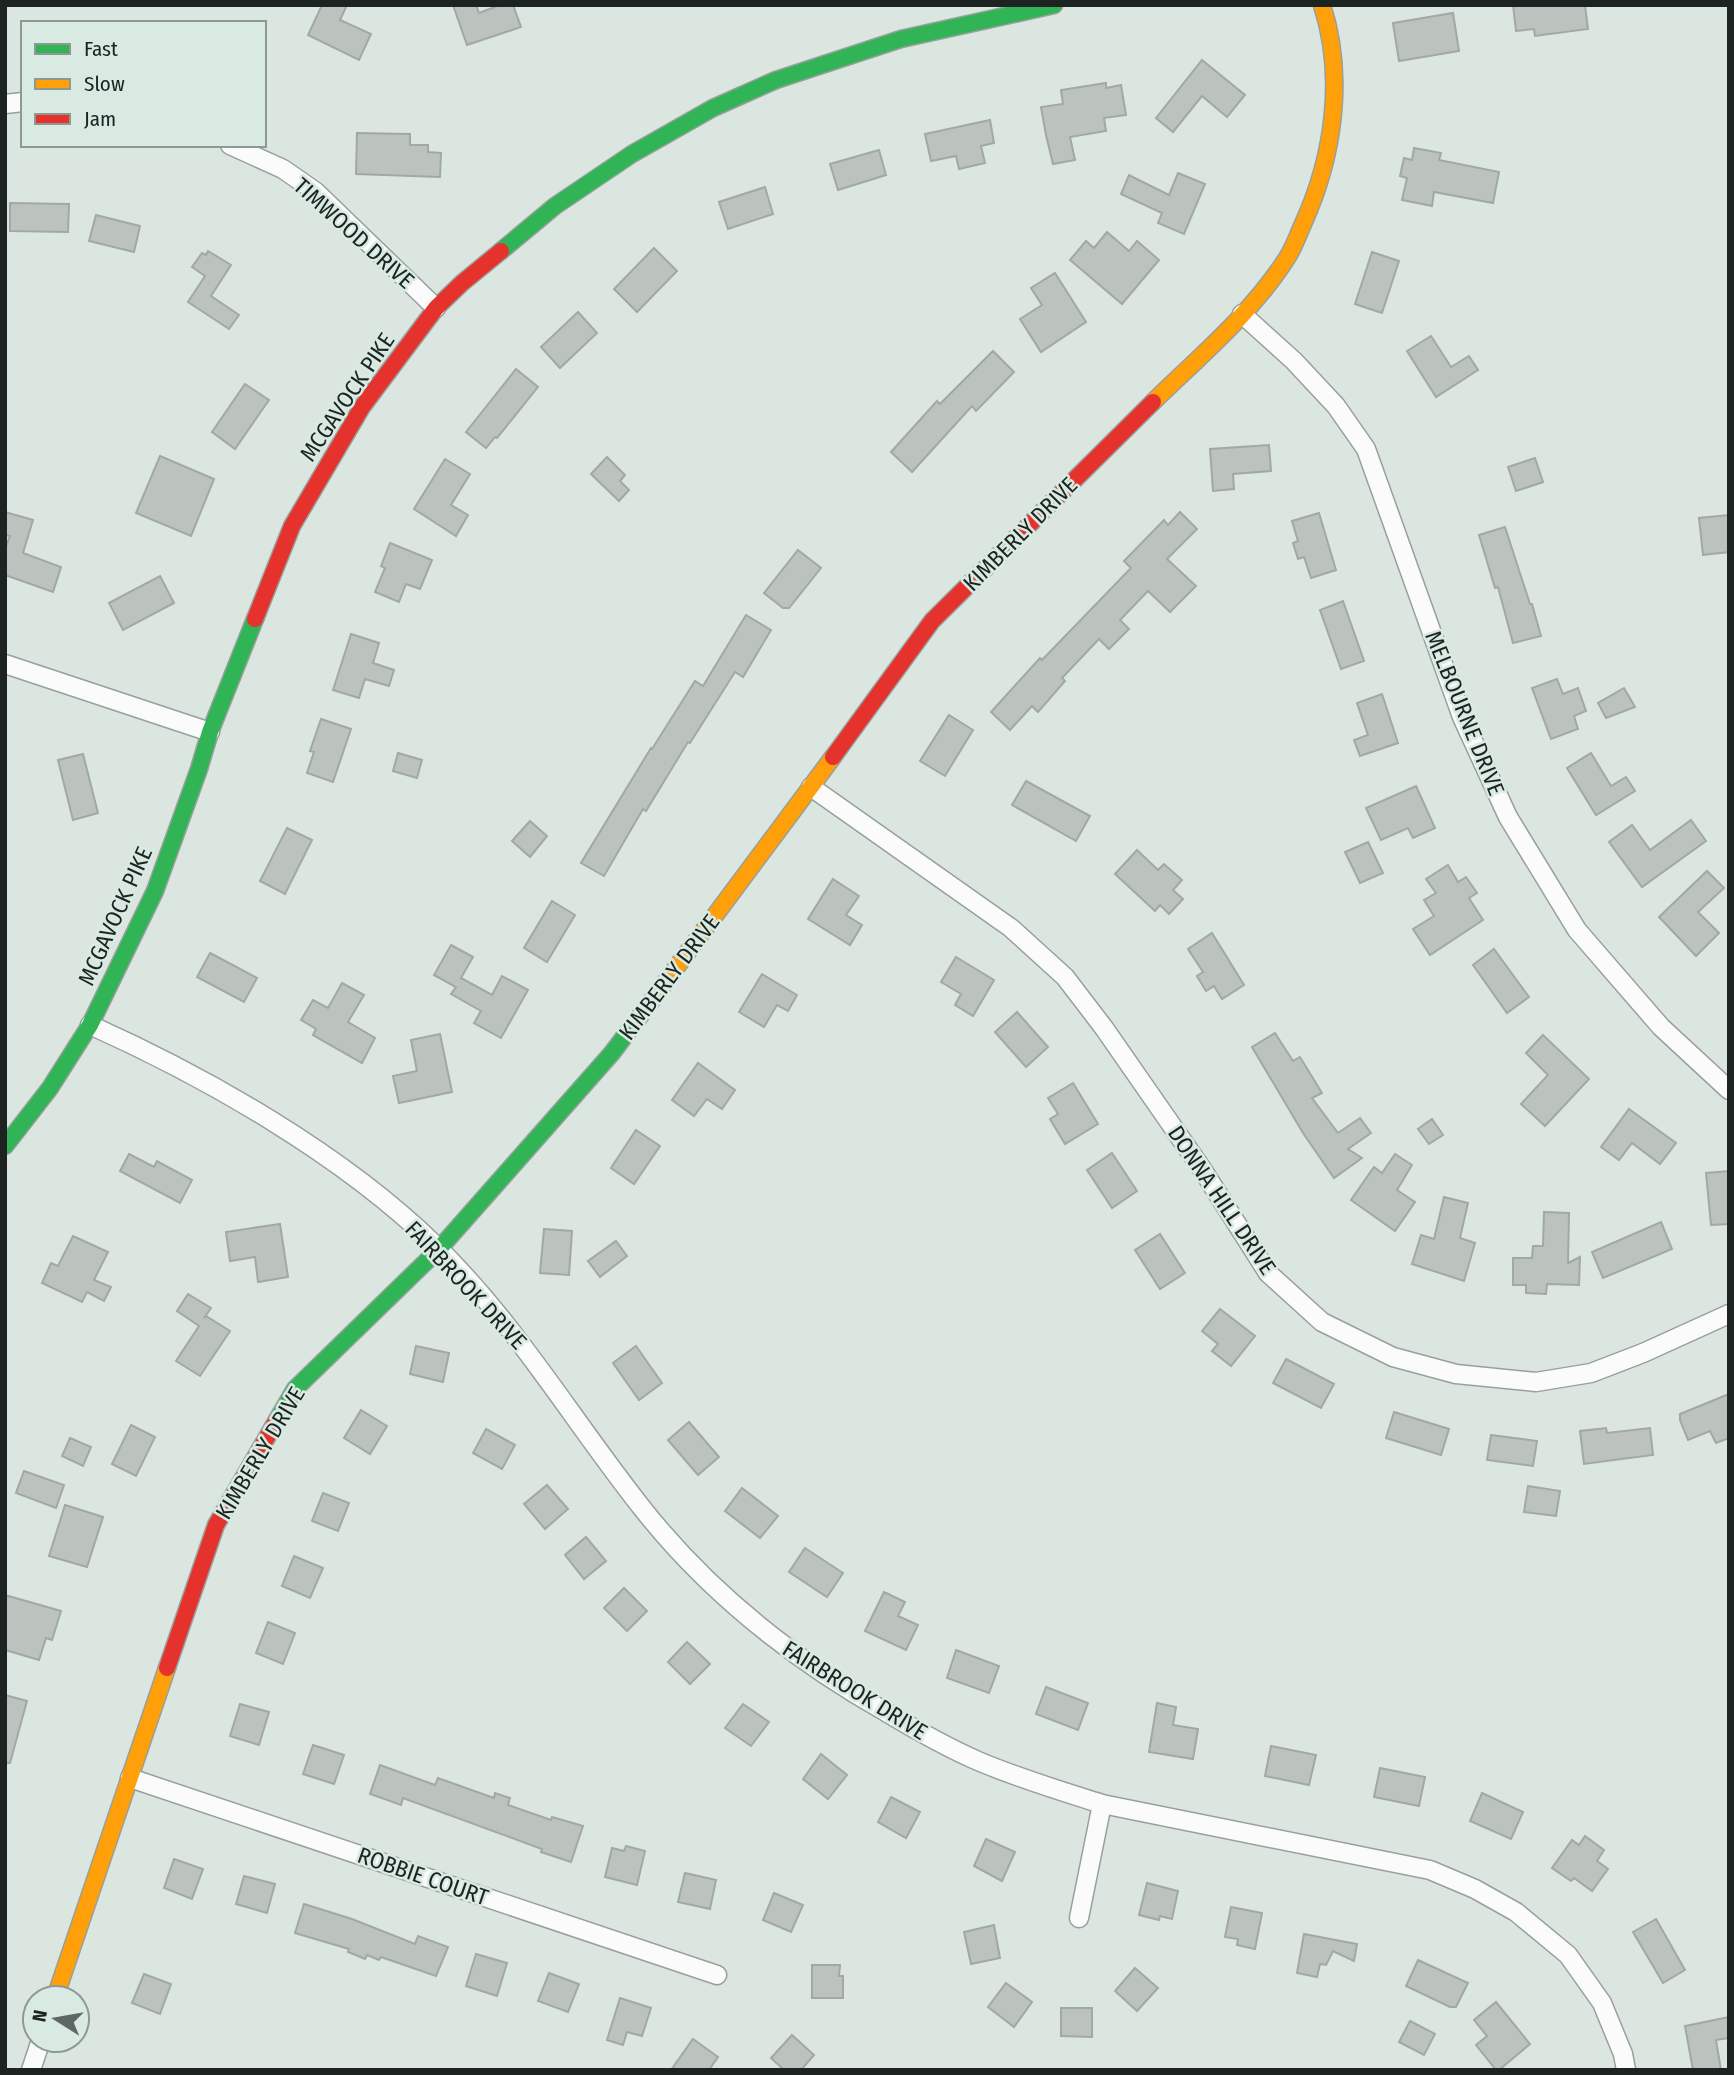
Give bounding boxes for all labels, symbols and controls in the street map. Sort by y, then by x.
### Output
legend [21,21,266,147]
text: Fast [84,36,118,62]
text: Slow [84,71,125,97]
text: Jam [84,106,116,132]
street label: TIMWOOD DRIVE [288,172,420,294]
street label: MCGAVOCK PIKE [294,328,400,466]
street label: KIMBERLY DRIVE [957,471,1083,597]
street label: MELBOURNE DRIVE [1419,627,1511,799]
street label: MCGAVOCK PIKE [72,842,158,990]
street label: KIMBERLY DRIVE [613,909,725,1045]
street label: DONNA HILL DRIVE [1162,1120,1282,1280]
street label: FAIRBROOK DRIVE [399,1215,533,1355]
street label: KIMBERLY DRIVE [209,1382,311,1524]
street label: FAIRBROOK DRIVE [777,1634,933,1746]
street label: ROBBIE COURT [354,1841,492,1911]
north arrow [21,1984,91,2054]
text: N [27,2008,52,2024]

